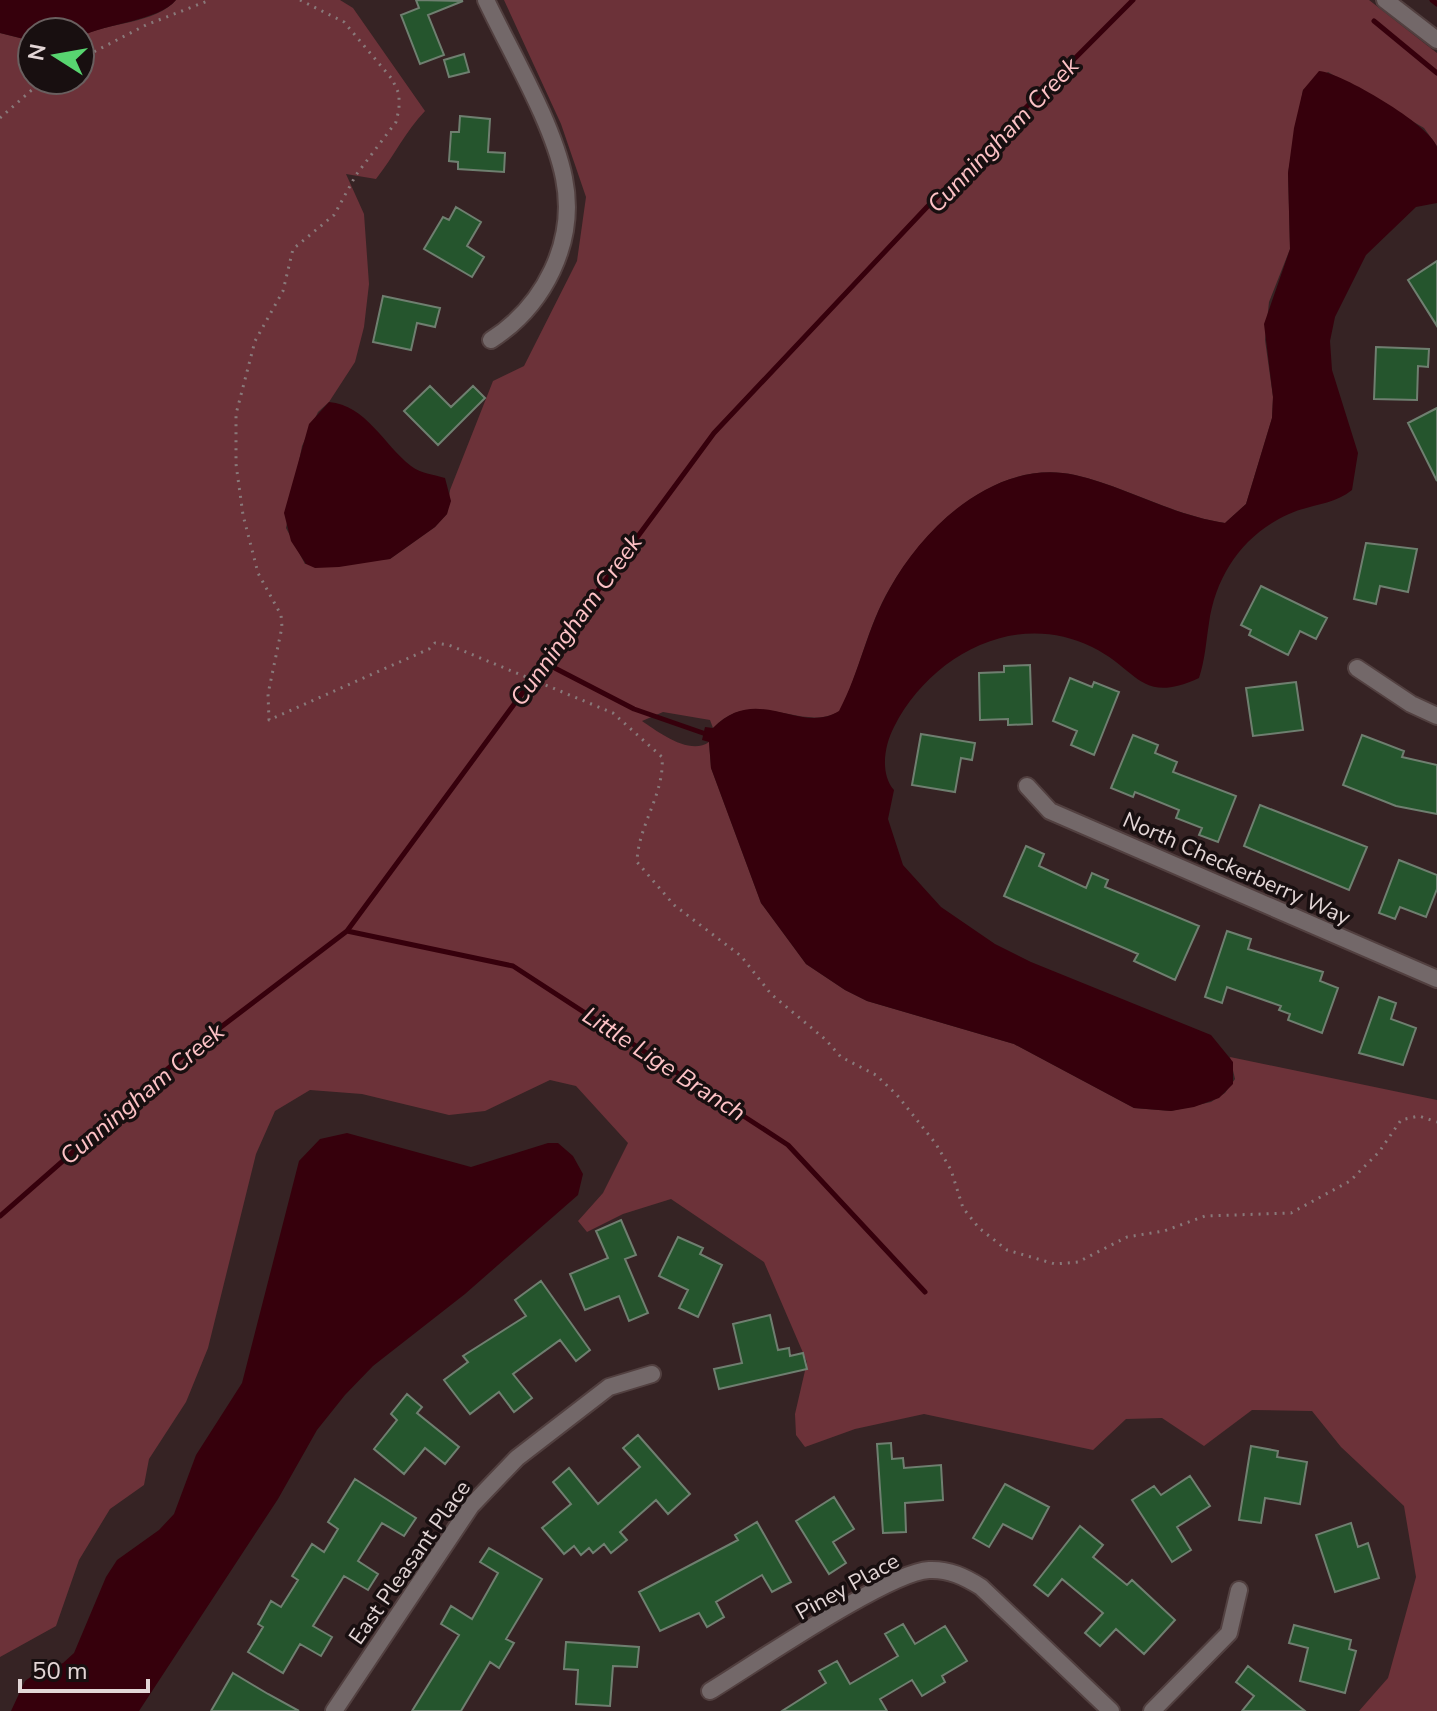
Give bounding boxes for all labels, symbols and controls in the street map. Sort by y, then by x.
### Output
north arrow [16,16,96,96]
text: N [21,41,54,63]
water label: Cunningham Creek [920,49,1086,220]
water label: Cunningham Creek [503,527,650,712]
street label: North Checkerberry Way [1118,805,1356,933]
water label: Little Lige Branch [576,999,752,1129]
water label: Cunningham Creek [53,1015,232,1172]
street label: East Pleasant Place [342,1475,478,1651]
street label: Piney Place [790,1546,905,1628]
scale bar [20,1643,148,1693]
text: 50 m [32,1655,88,1687]

